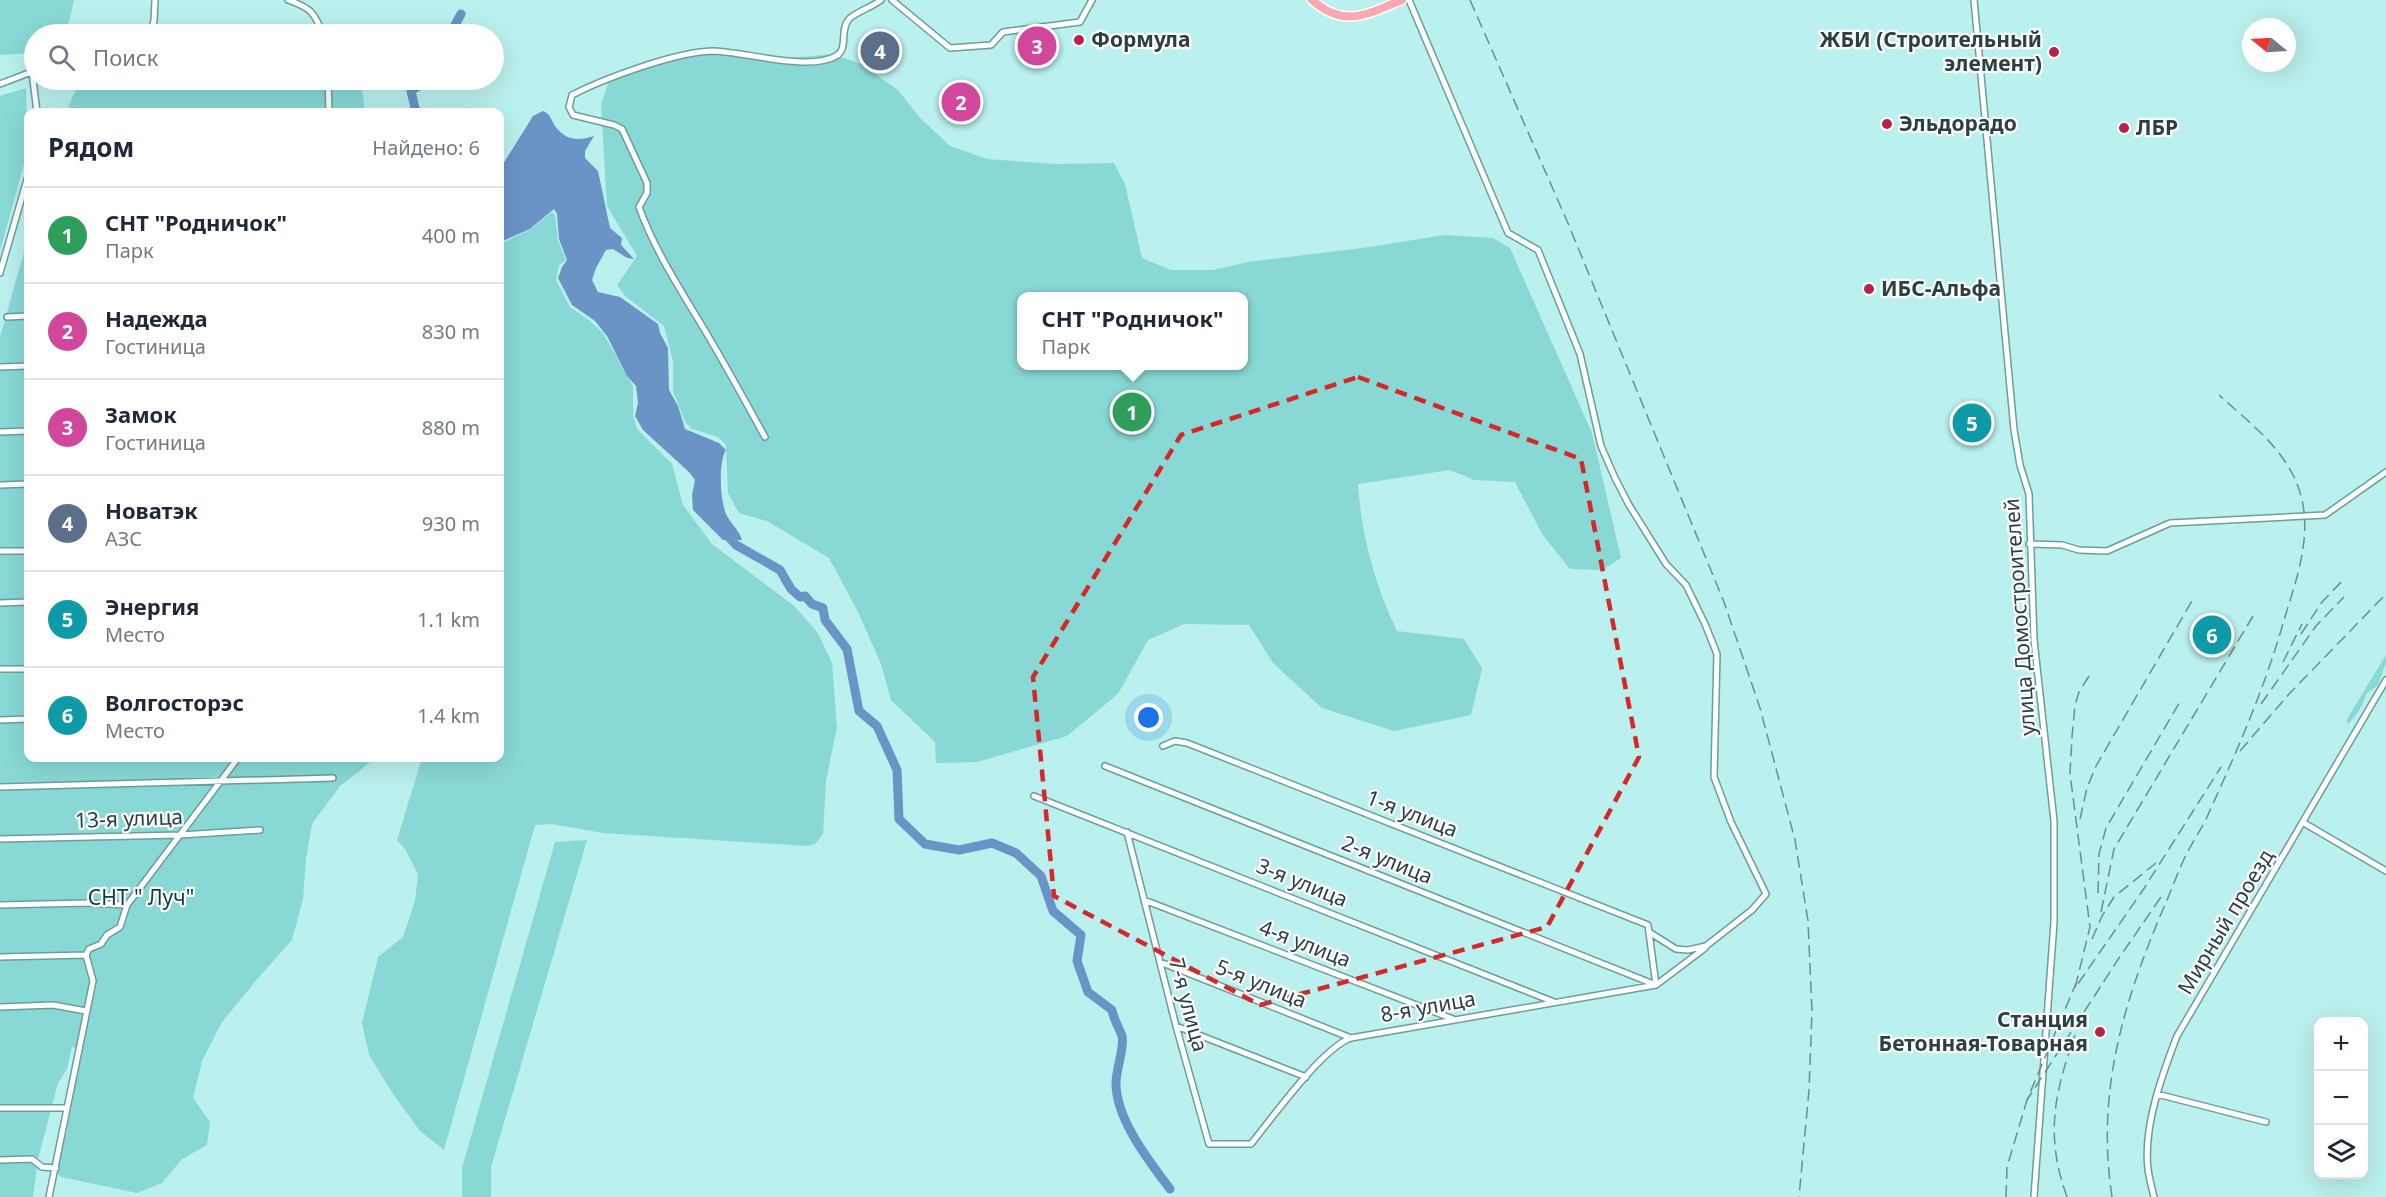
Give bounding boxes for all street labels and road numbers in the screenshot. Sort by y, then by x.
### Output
street label: улица Домостроителей [1997,497,2041,737]
street label: 1-я улица [1363,783,1462,843]
street label: 13-я улица [75,802,183,834]
street label: 2-я улица [1338,828,1437,890]
street label: Мирный проезд [2171,843,2280,999]
street label: 3-я улица [1253,851,1352,913]
street label: 4-я улица [1256,913,1355,973]
street label: 5-я улица [1212,952,1311,1014]
street label: 7-я улица [1163,955,1215,1055]
street label: 8-я улица [1378,984,1477,1028]

